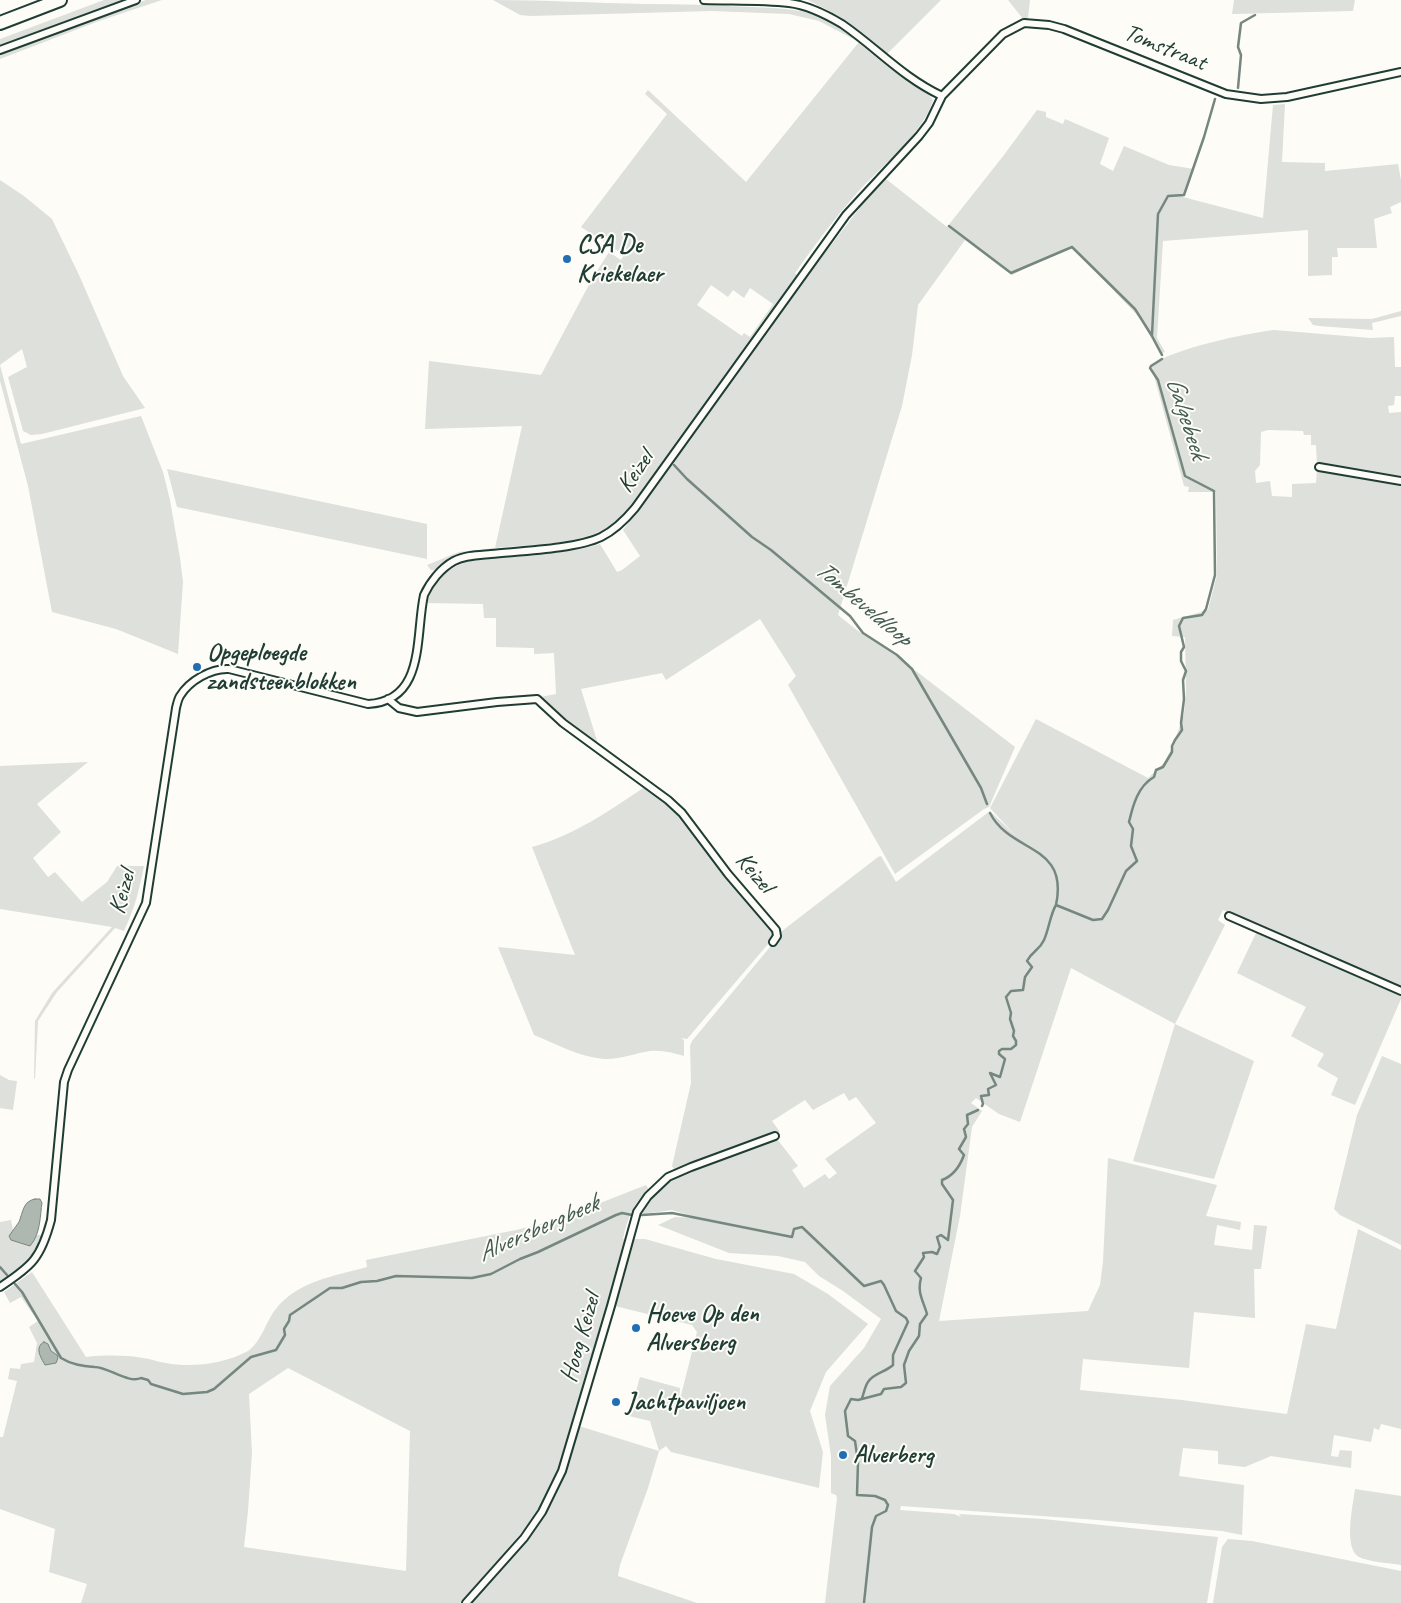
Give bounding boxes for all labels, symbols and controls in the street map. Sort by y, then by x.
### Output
street label: Tomstraat [1119,18,1211,78]
place label: CSA De Kriekelaer [577,230,663,289]
marker: CSA De Kriekelaer [561,253,573,265]
water label: Galgebeek [1158,373,1214,463]
street label: Keizel [611,445,661,499]
water label: Tombeveldloop [808,554,918,654]
place label: Opgeploegde zandsteenblokken [207,638,356,697]
marker: Opgeploegde zandsteenblokken [191,661,203,673]
street label: Keizel [728,846,780,900]
street label: Keizel [103,867,143,917]
water label: Alversbergbeek [473,1189,603,1269]
street label: Hoog Keizel [554,1290,608,1386]
place label: Hoeve Op den Alversberg [646,1299,759,1358]
marker: Hoeve Op den Alversberg [630,1322,642,1334]
place label: Jachtpaviljoen [626,1387,745,1417]
marker: Jachtpaviljoen [610,1396,622,1408]
place label: Alverberg [853,1440,933,1470]
marker: Alverberg [837,1449,849,1461]

